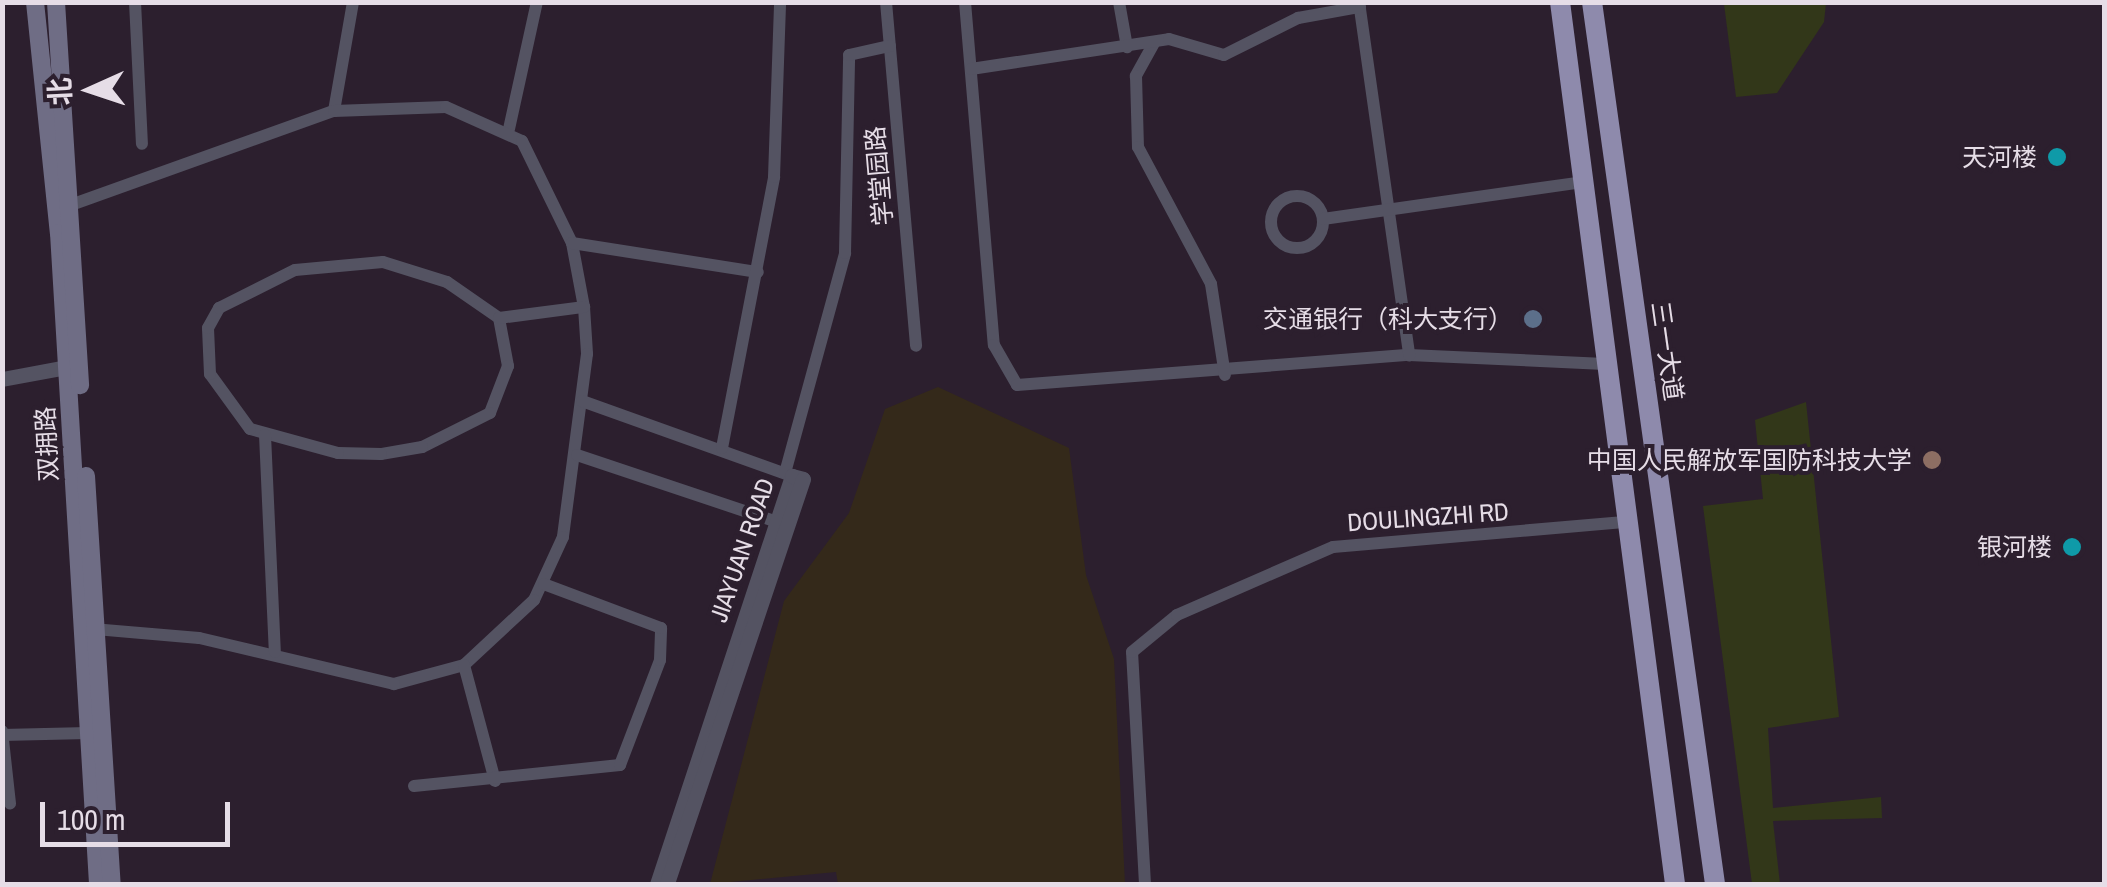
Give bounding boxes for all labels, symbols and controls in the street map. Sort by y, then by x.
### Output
north arrow [40,40,140,140]
text: 北 [40,77,80,107]
street label: 学堂园路 [860,125,898,227]
place label: 天河楼 [1962,142,2037,172]
marker: 天河楼 [2046,146,2068,168]
street label: 三一大道 [1645,299,1689,403]
place label: 交通银行（科大支行） [1263,304,1513,334]
marker: 交通银行（科大支行） [1522,308,1544,330]
street label: 双拥路 [30,406,64,482]
place label: 中国人民解放军国防科技大学 [1587,445,1912,475]
marker: 中国人民解放军国防科技大学 [1921,449,1943,471]
street label: JIAYUAN ROAD [703,474,781,626]
street label: DOULINGZHI RD [1346,496,1510,538]
place label: 银河楼 [1977,532,2052,562]
marker: 银河楼 [2061,536,2083,558]
scale bar [45,782,235,844]
text: 100 m [57,799,125,839]

